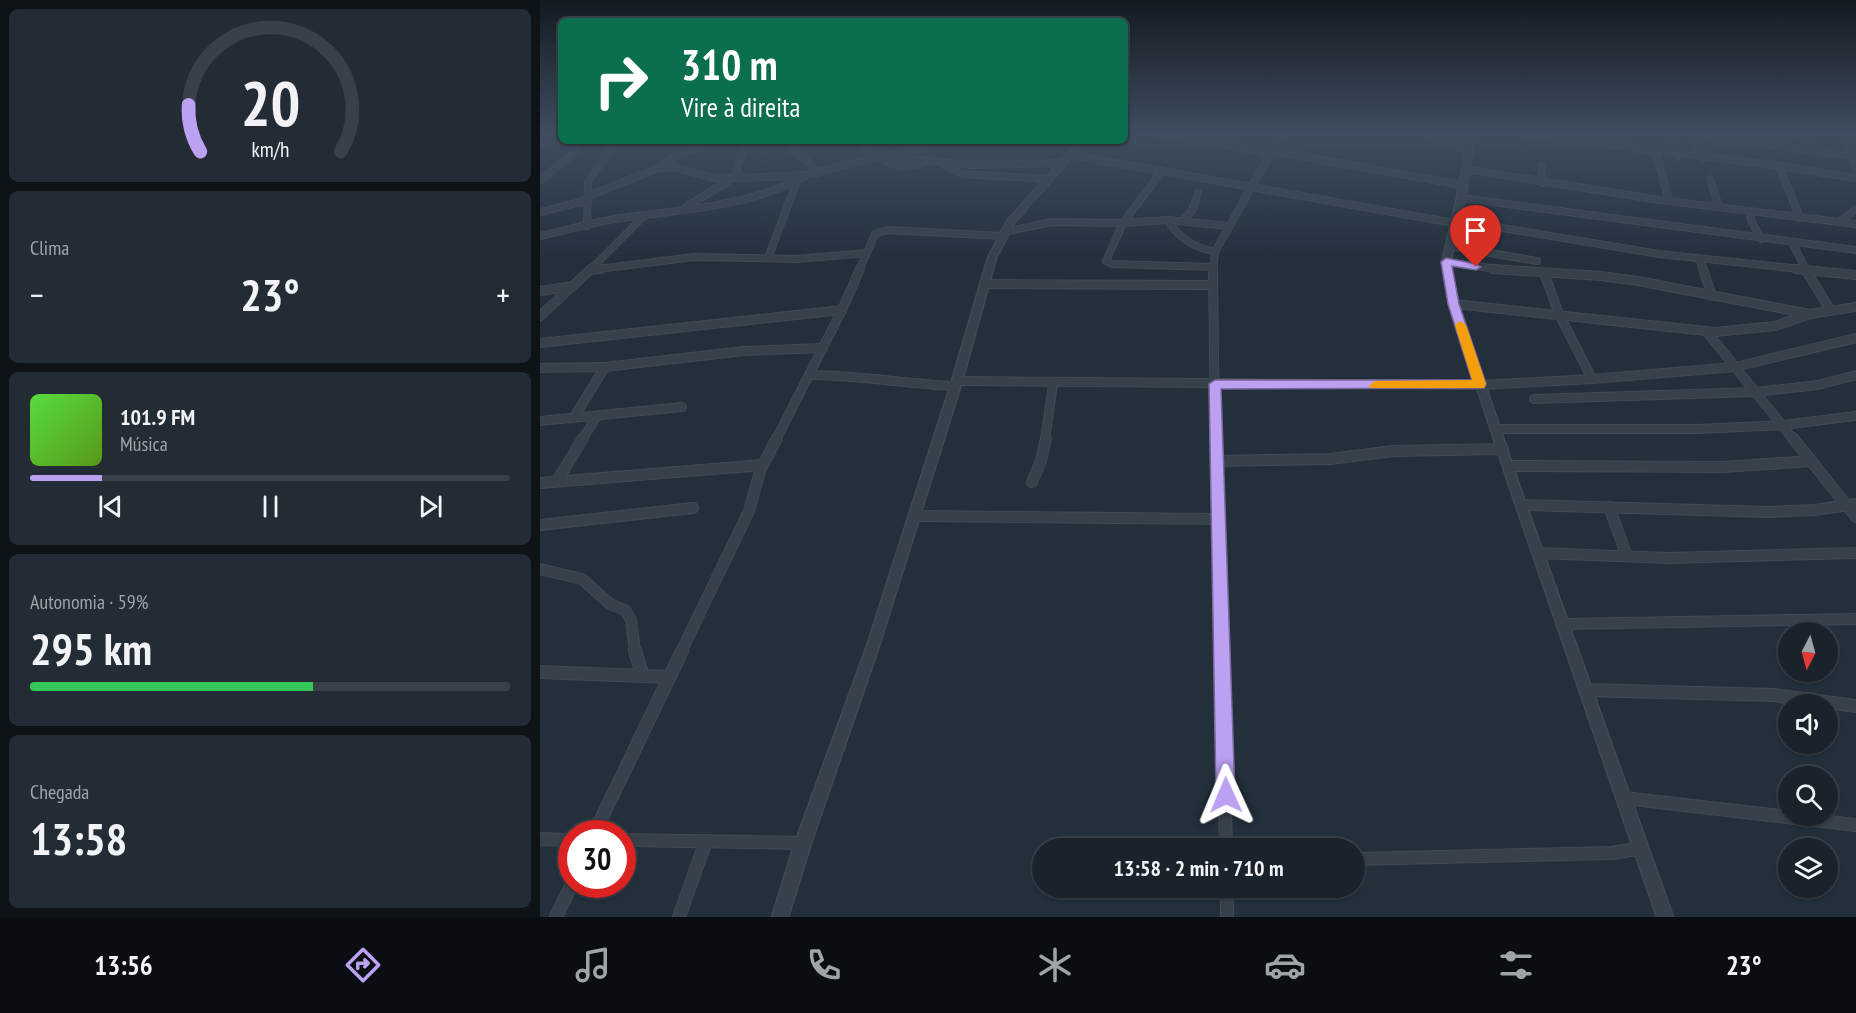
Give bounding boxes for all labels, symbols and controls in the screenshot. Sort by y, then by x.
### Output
text: 310 m [681,37,778,92]
icon: right [582,42,660,120]
text: 20 [240,62,300,143]
text: Vire à direita [681,90,800,124]
text: km/h [251,136,289,164]
pin [1450,205,1501,267]
icon: arrive [1459,214,1492,247]
text: Clima [30,235,69,261]
text: 23° [240,265,300,323]
text: − [30,273,44,316]
text: + [496,273,510,316]
text: 101.9 FM [120,403,195,431]
text: Música [120,431,168,457]
icon: previous [94,490,127,523]
icon: pause [254,490,287,523]
icon: next [414,490,447,523]
text: Autonomia · 59% [30,589,148,615]
text: 295 km [30,619,152,677]
north arrow [1778,622,1838,682]
map controls [1778,622,1838,898]
button: sound [1778,694,1838,754]
position arrow [1194,763,1258,827]
button: search [1778,766,1838,826]
text: Chegada [30,779,89,805]
text: 13:58 [30,809,127,867]
speed limit sign: 30 [558,820,636,898]
button: layers [1778,838,1838,898]
text: 13:58 · 2 min · 710 m [1113,854,1284,882]
icon: directions [342,944,384,986]
icon: music [572,944,614,986]
icon: phone [803,944,845,986]
icon: climate [1034,944,1076,986]
icon: car [1264,944,1306,986]
icon: filters [1495,944,1537,986]
text: 13:56 [94,948,153,982]
text: 23° [1726,948,1762,982]

